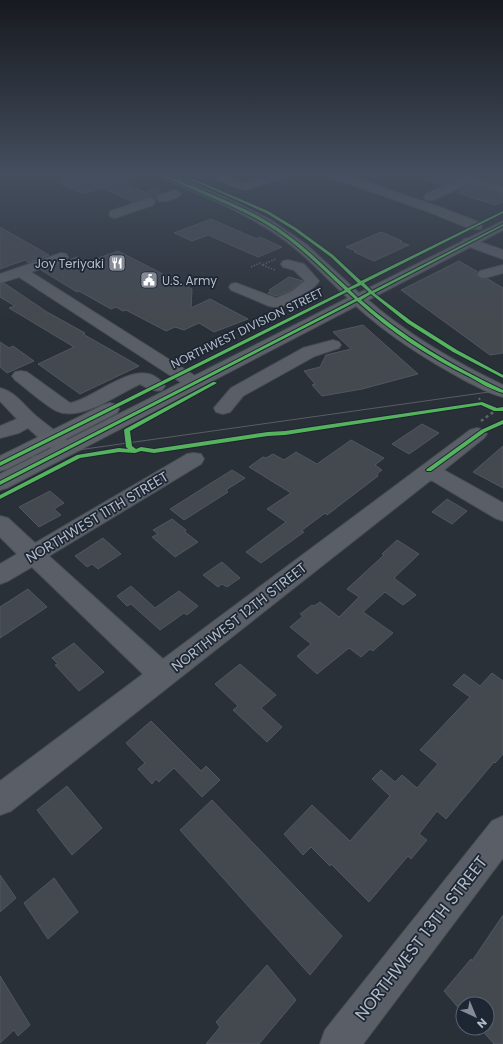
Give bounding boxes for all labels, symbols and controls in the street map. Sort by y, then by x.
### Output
restaurant icon: Joy Teriyaki [107,253,127,273]
place label: Joy Teriyaki [35,255,104,272]
public building icon: U.S. Army [139,270,159,290]
place label: U.S. Army [162,272,217,289]
street label: NORTHWEST DIVISION STREET [168,283,327,372]
street label: NORTHWEST 11TH STREET [22,466,172,568]
street label: NORTHWEST 12TH STREET [167,558,311,676]
street label: NORTHWEST 13TH STREET [351,852,491,1024]
north arrow [455,996,495,1036]

